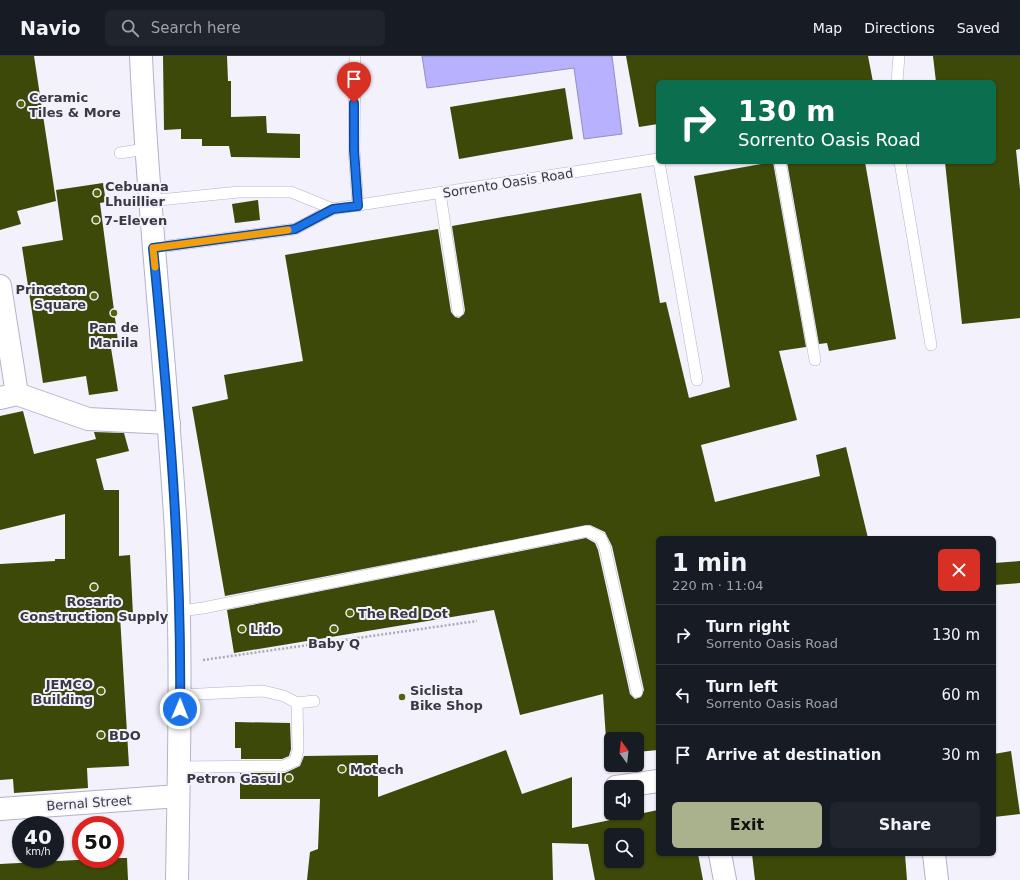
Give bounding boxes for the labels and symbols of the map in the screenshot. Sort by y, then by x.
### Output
pin [337,62,371,103]
place label: Ceramic Tiles & More [29,90,121,120]
marker: Ceramic Tiles & More [16,99,26,109]
street label: Sorrento Oasis Road [442,165,574,201]
place label: Cebuana Lhuillier [105,179,169,209]
marker: Cebuana Lhuillier [92,188,102,198]
place label: 7-Eleven [104,213,167,228]
marker: 7-Eleven [91,215,101,225]
place label: Princeton Square [15,282,86,312]
marker: Princeton Square [89,291,99,301]
marker: Pan de Manila [109,308,119,318]
place label: Pan de Manila [89,320,139,350]
marker: Rosario Construction Supply [89,582,99,592]
place label: Rosario Construction Supply [20,594,169,624]
place label: The Red Dot [358,606,448,621]
marker: The Red Dot [345,608,355,618]
place label: Lido [250,622,281,637]
marker: Lido [237,624,247,634]
marker: Baby Q [329,624,339,634]
place label: Baby Q [308,636,360,651]
place label: JEMCO Building [33,677,93,707]
place label: Siclista Bike Shop [410,683,483,713]
marker: JEMCO Building [96,686,106,696]
position arrow [159,688,201,730]
marker: Siclista Bike Shop [397,692,407,702]
place label: BDO [109,728,141,743]
marker: BDO [96,730,106,740]
north arrow [604,732,644,772]
place label: Motech [350,762,404,777]
marker: Motech [337,764,347,774]
place label: Petron Gasul [186,771,281,786]
marker: Petron Gasul [284,773,294,783]
street label: Bernal Street [46,793,132,813]
speed limit sign: 50 [72,816,124,868]

